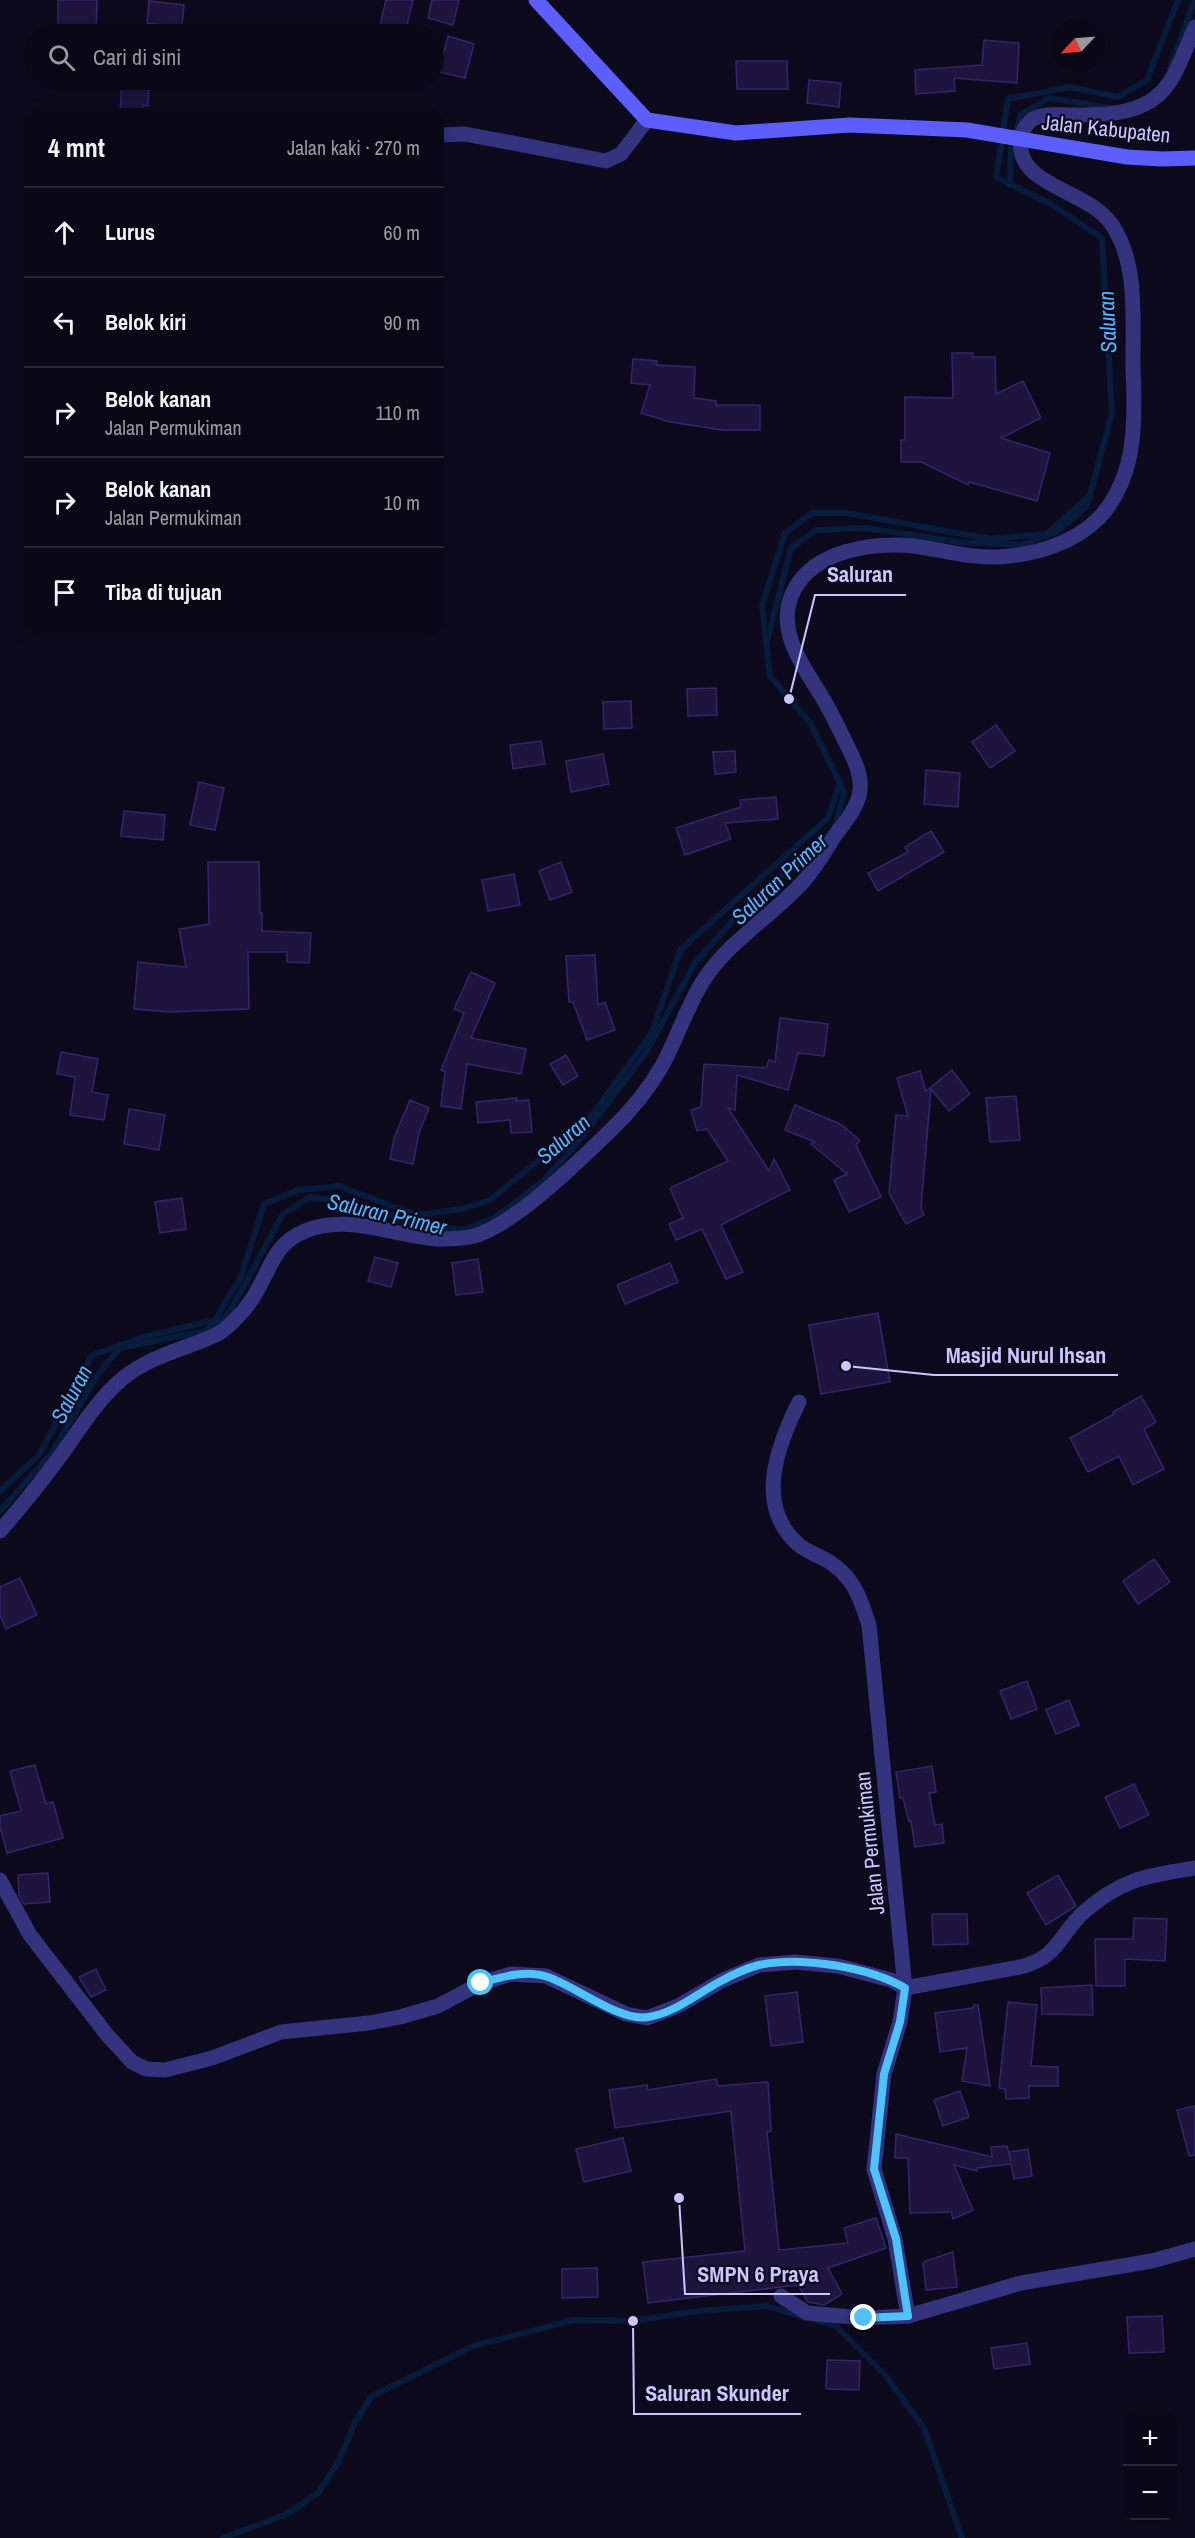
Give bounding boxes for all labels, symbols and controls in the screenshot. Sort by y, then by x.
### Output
north arrow [1051,18,1105,72]
search box [24,24,444,90]
icon: search [45,41,78,74]
text: Cari di sini [93,42,181,72]
street label: Jalan Kabupaten [1040,107,1172,150]
text: 4 mnt [48,130,105,165]
text: Jalan kaki · 270 m [287,134,420,161]
icon: ahead [48,216,81,249]
text: Lurus [105,217,155,247]
text: 60 m [384,219,420,246]
water label: Saluran [1090,290,1124,354]
icon: left [48,306,81,339]
text: Belok kiri [105,307,186,337]
text: 90 m [384,309,420,336]
text: Belok kanan [105,384,211,414]
icon: right [48,396,81,429]
text: 110 m [376,399,420,426]
text: Jalan Permukiman [105,414,242,441]
text: Belok kanan [105,474,211,504]
icon: right [48,486,81,519]
text: 10 m [384,489,420,516]
text: Jalan Permukiman [105,504,242,531]
callout: Saluran [815,555,906,595]
text: Saluran [827,559,893,589]
icon: arrive [48,576,81,609]
text: Tiba di tujuan [105,577,222,607]
water label: Saluran Primer [724,826,834,931]
water label: Saluran [530,1107,596,1171]
water label: Saluran Primer [325,1186,450,1242]
callout: Masjid Nurul Ihsan [934,1335,1118,1375]
text: Masjid Nurul Ihsan [946,1340,1106,1370]
water label: Saluran [43,1360,99,1428]
street label: Jalan Permukiman [848,1770,891,1916]
route start [467,1969,493,1995]
callout: SMPN 6 Praya [685,2254,830,2294]
text: SMPN 6 Praya [697,2259,819,2289]
route end [850,2304,876,2330]
callout: Saluran Skunder [634,2374,801,2414]
text: Saluran Skunder [645,2378,789,2408]
map controls [1123,2412,1177,2520]
button: + [1123,2412,1177,2466]
button: − [1123,2466,1177,2520]

